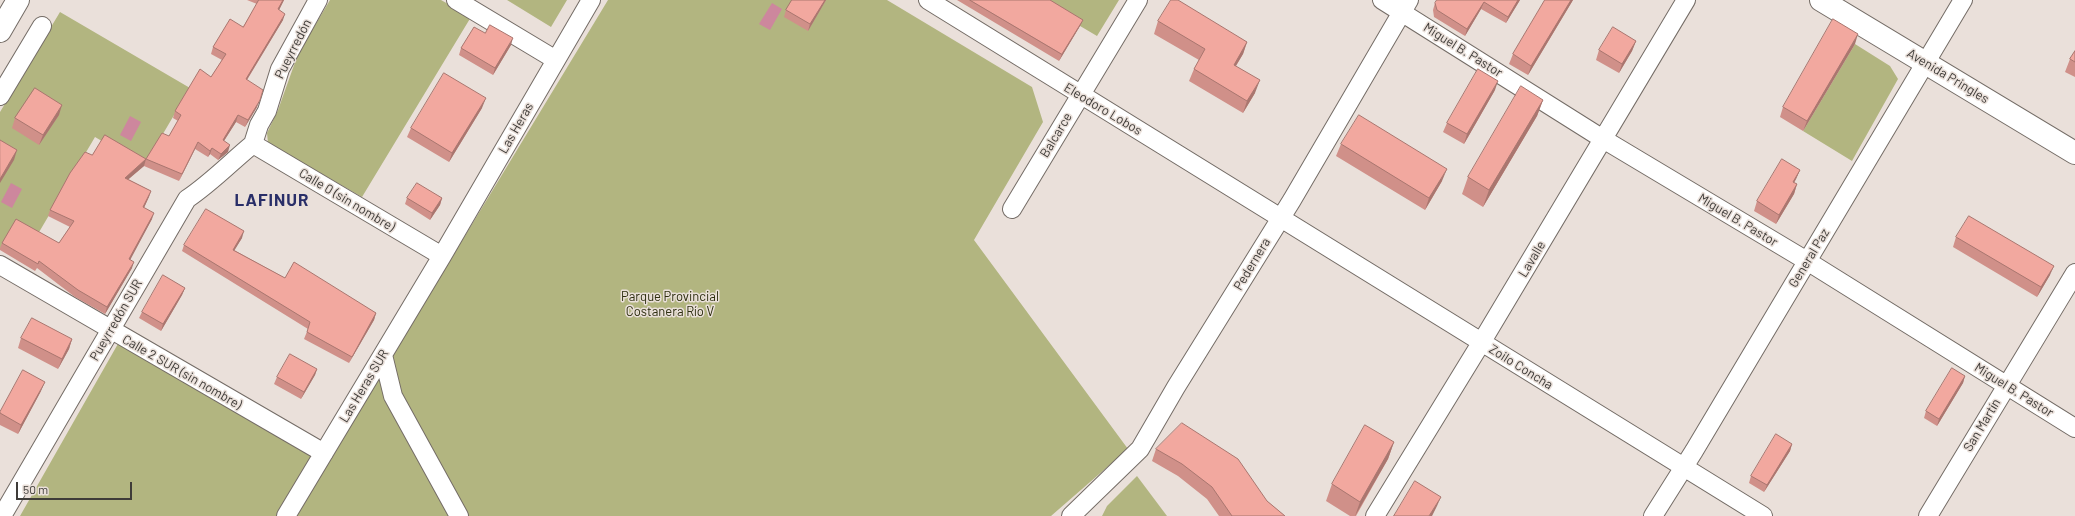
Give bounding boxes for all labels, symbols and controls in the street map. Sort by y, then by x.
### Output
street label: Pueyrredón [271,17,315,81]
street label: Miguel B. Pastor [1421,20,1505,80]
street label: Avenida Pringles [1904,45,1992,107]
street label: Eleodoro Lobos [1061,80,1145,138]
street label: Las Heras [495,100,537,156]
street label: Balcarce [1037,110,1075,160]
street label: Calle 0 (sin nombre) [296,165,398,235]
district label: LAFINUR [235,190,309,210]
street label: Miguel B. Pastor [1695,190,1781,250]
street label: General Paz [1785,226,1833,290]
street label: Pedernera [1230,235,1274,293]
street label: Lavalle [1515,238,1549,280]
street label: Pueyrredón SUR [86,277,146,363]
park label: Parque Provincial Costanera Río V [621,289,719,320]
street label: Calle 2 SUR (sin nombre) [119,331,245,413]
street label: Zoilo Concha [1486,341,1556,393]
street label: Las Heras SUR [336,347,392,425]
street label: Miguel B. Pastor [1972,360,2056,420]
street label: San Martín [1960,396,2004,454]
scale bar [18,474,134,500]
text: 50 m [23,482,48,496]

